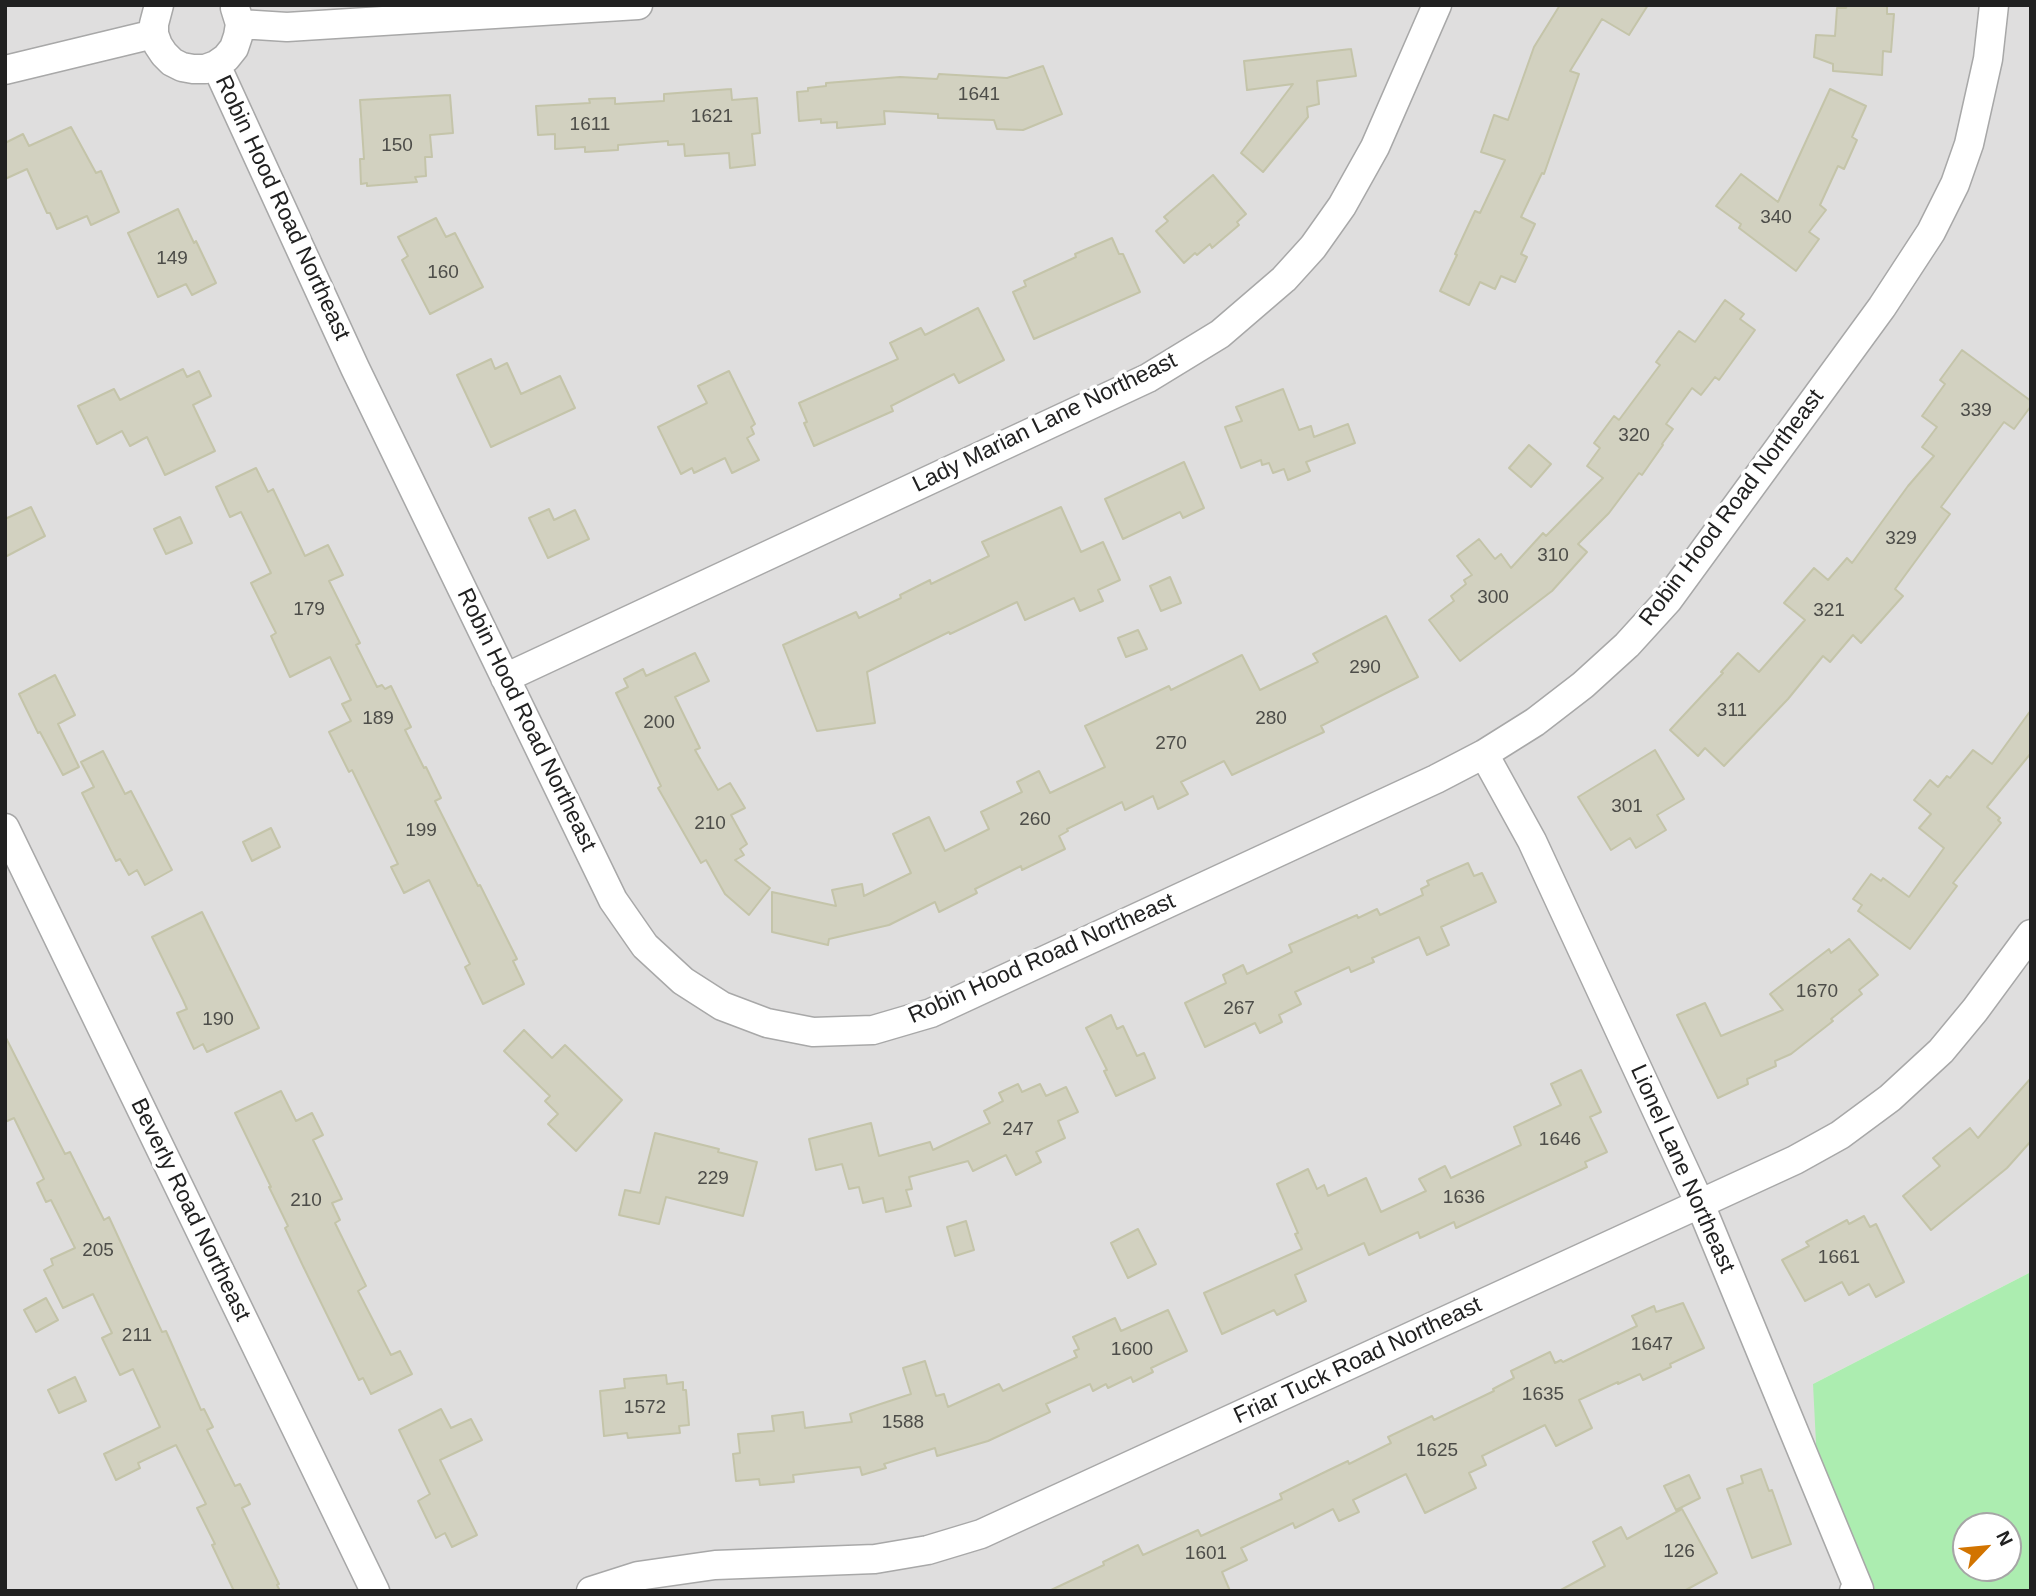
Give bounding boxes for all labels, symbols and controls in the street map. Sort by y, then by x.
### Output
street label: Robin Hood Road Northeast [208,71,356,345]
house number: 1641 [958,84,1000,106]
house number: 1621 [691,106,733,128]
house number: 1611 [570,114,610,136]
house number: 150 [381,135,413,157]
house number: 340 [1760,207,1792,229]
house number: 149 [156,248,188,270]
house number: 160 [427,262,459,284]
street label: Lady Marian Lane Northeast [909,347,1181,499]
street label: Robin Hood Road Northeast [1634,384,1830,632]
house number: 339 [1960,400,1992,422]
house number: 320 [1618,425,1650,447]
house number: 329 [1885,528,1917,550]
house number: 310 [1537,545,1569,567]
street label: Robin Hood Road Northeast [450,584,602,856]
house number: 300 [1477,587,1509,609]
house number: 179 [293,599,325,621]
house number: 321 [1813,600,1845,622]
house number: 290 [1349,657,1381,679]
house number: 311 [1717,700,1747,722]
house number: 189 [362,708,394,730]
house number: 280 [1255,708,1287,730]
house number: 200 [643,712,675,734]
house number: 270 [1155,733,1187,755]
house number: 301 [1611,796,1643,818]
house number: 260 [1019,809,1051,831]
house number: 210 [694,813,726,835]
house number: 199 [405,820,437,842]
street label: Robin Hood Road Northeast [904,888,1180,1030]
house number: 1670 [1796,981,1838,1003]
house number: 267 [1223,998,1255,1020]
house number: 190 [202,1009,234,1031]
street label: Lionel Lane Northeast [1624,1061,1740,1277]
street label: Beverly Road Northeast [124,1094,256,1326]
house number: 247 [1002,1119,1034,1141]
house number: 1646 [1539,1129,1581,1151]
house number: 229 [697,1168,729,1190]
house number: 1636 [1443,1187,1485,1209]
house number: 210 [290,1190,322,1212]
house number: 205 [82,1240,114,1262]
house number: 1661 [1818,1247,1860,1269]
street label: Friar Tuck Road Northeast [1230,1291,1486,1431]
house number: 211 [122,1325,152,1347]
house number: 1647 [1631,1334,1673,1356]
house number: 1600 [1111,1339,1153,1361]
house number: 1635 [1522,1384,1564,1406]
house number: 1572 [624,1397,666,1419]
house number: 1588 [882,1412,924,1434]
house number: 1625 [1416,1440,1458,1462]
north arrow [1952,1512,2022,1582]
text: N [1992,1528,2017,1549]
house number: 126 [1663,1541,1695,1563]
house number: 1601 [1185,1543,1227,1565]

